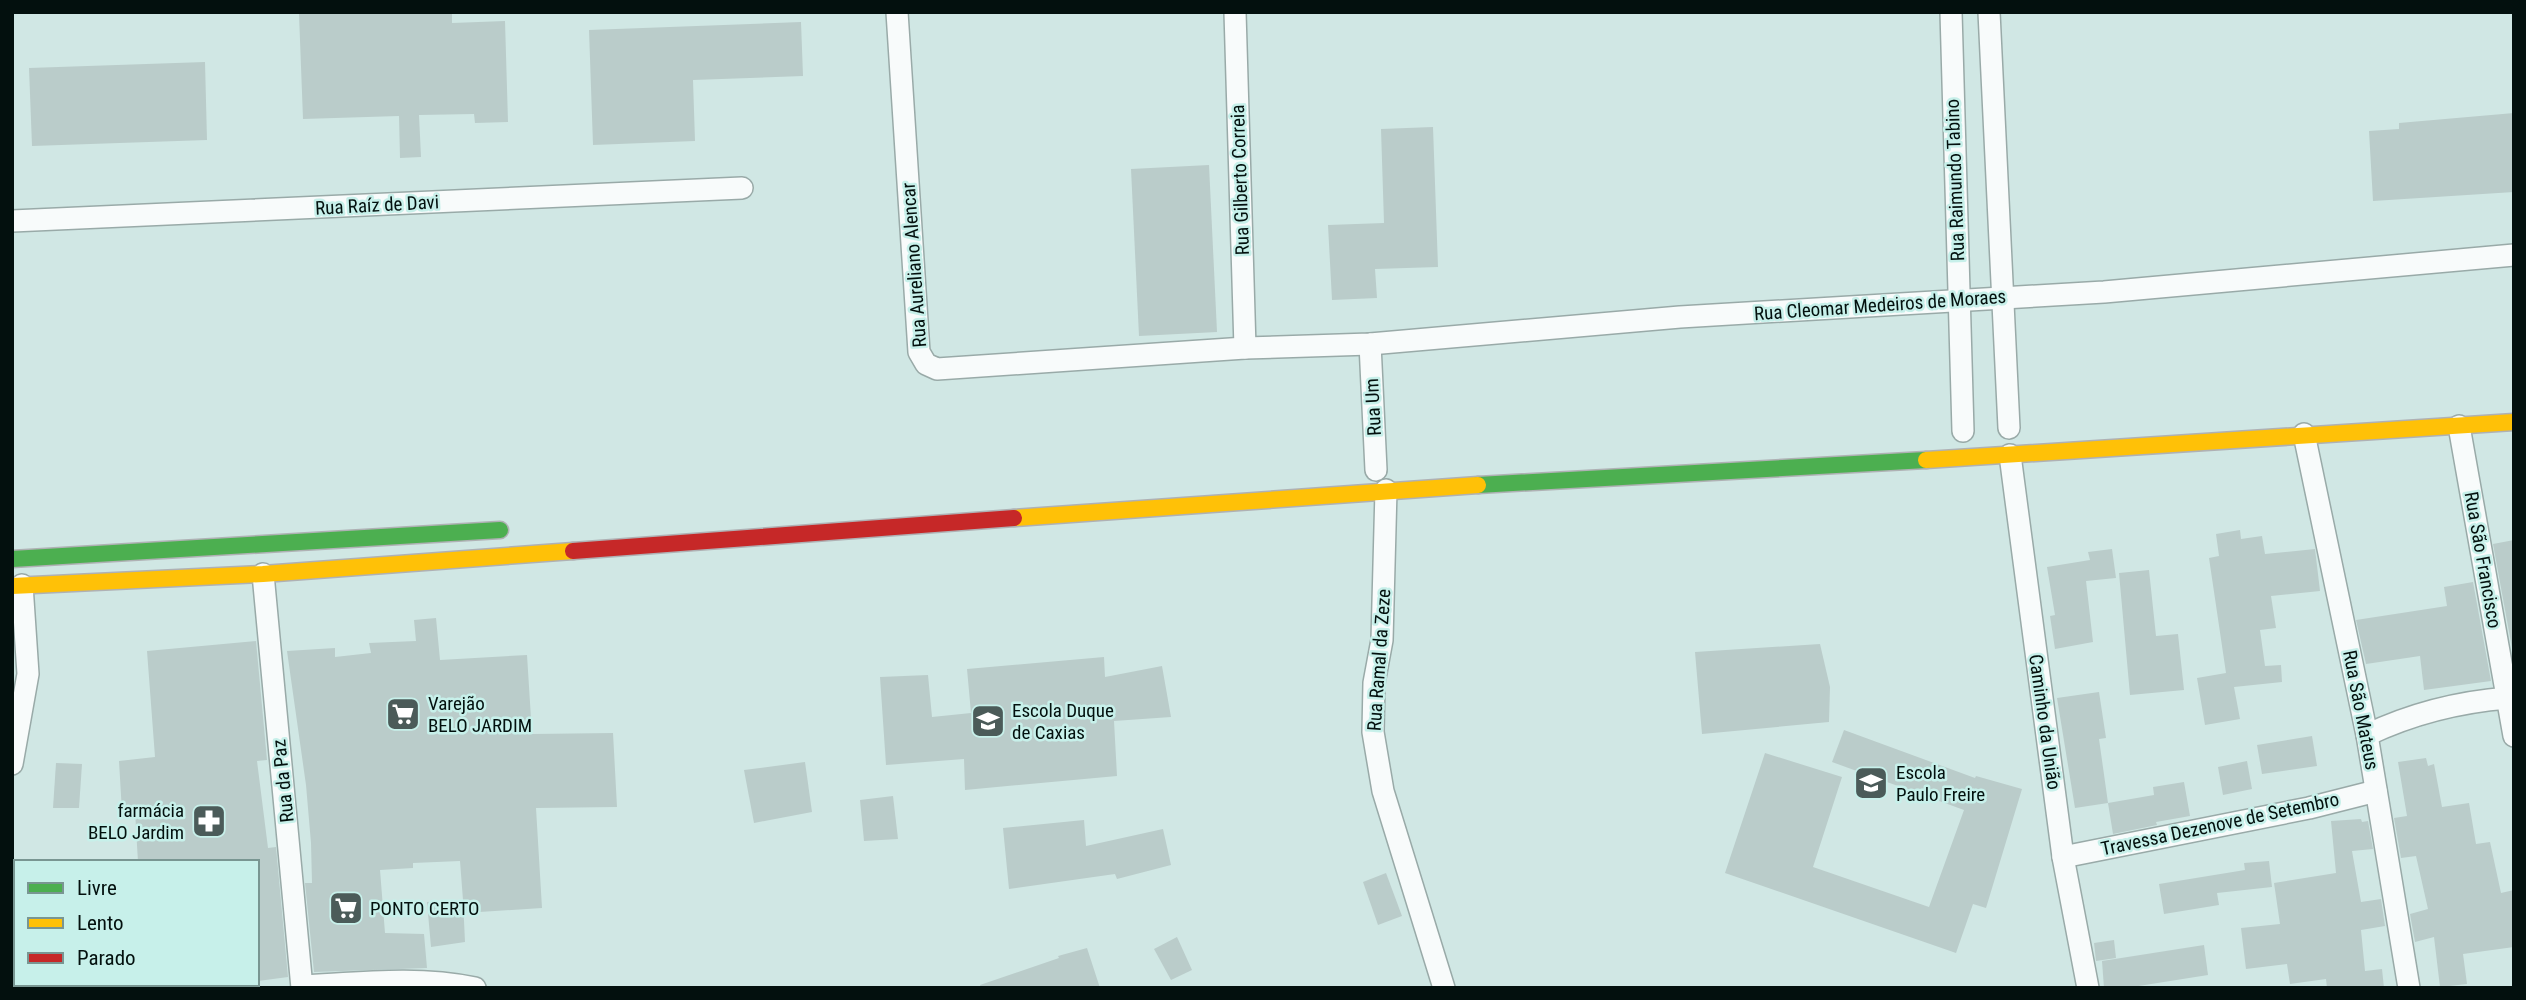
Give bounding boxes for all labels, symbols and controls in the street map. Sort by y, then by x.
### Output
street label: Rua Raimundo Tabino [1941,98,1969,262]
street label: Rua Gilberto Correia [1226,104,1254,256]
street label: Rua Aureliano Alencar [897,182,931,348]
street label: Rua Raíz de Davi [314,190,440,220]
street label: Rua Cleomar Medeiros de Moraes [1753,285,2007,325]
street label: Rua Um [1360,378,1386,436]
street label: Rua São Francisco [2460,490,2506,630]
street label: Rua Ramal da Zeze [1363,588,1395,732]
street label: Rua São Mateus [2338,648,2384,772]
street label: Caminho da União [2024,653,2066,791]
place label: Varejão BELO JARDIM [428,692,532,737]
supermarket icon: Varejão BELO JARDIM [384,695,422,733]
place label: Escola Duque de Caxias [1012,699,1114,744]
school or university icon: Escola Duque de Caxias [969,702,1007,740]
street label: Rua da Paz [267,738,299,824]
place label: Escola Paulo Freire [1896,761,1985,806]
school or university icon: Escola Paulo Freire [1852,764,1890,802]
street label: Travessa Dezenove de Setembro [2099,788,2341,860]
place label: farmácia BELO Jardim [88,799,184,844]
pharmacy icon: farmácia BELO Jardim [190,802,228,840]
legend [14,860,259,986]
text: Livre [77,876,117,900]
supermarket icon: PONTO CERTO [327,889,365,927]
place label: PONTO CERTO [370,897,479,920]
text: Lento [77,911,124,935]
text: Parado [77,946,136,970]

